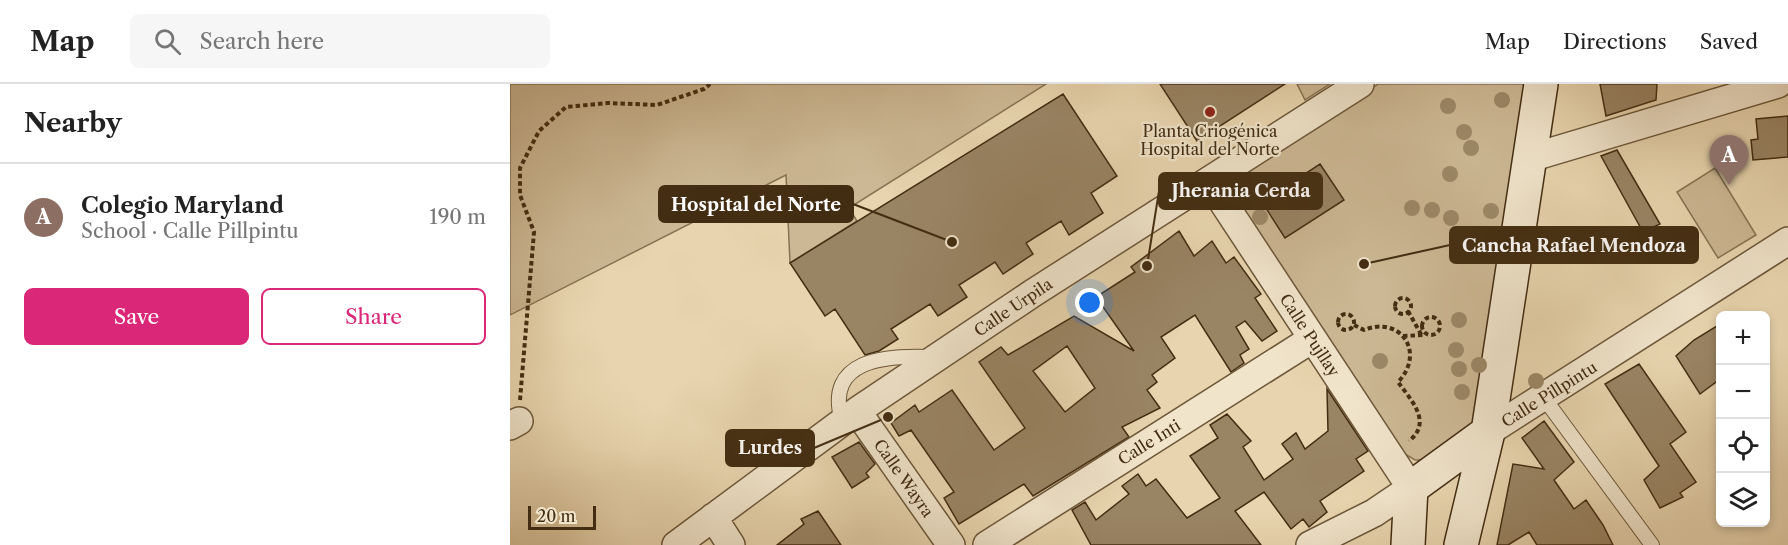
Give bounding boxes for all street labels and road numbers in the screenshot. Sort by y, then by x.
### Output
street label: Calle Urpila [970,273,1056,340]
street label: Calle Pujllay [1276,290,1345,381]
street label: Calle Pillpintu [1498,357,1601,431]
street label: Calle Inti [1114,415,1184,469]
street label: Calle Wayra [870,435,939,521]

